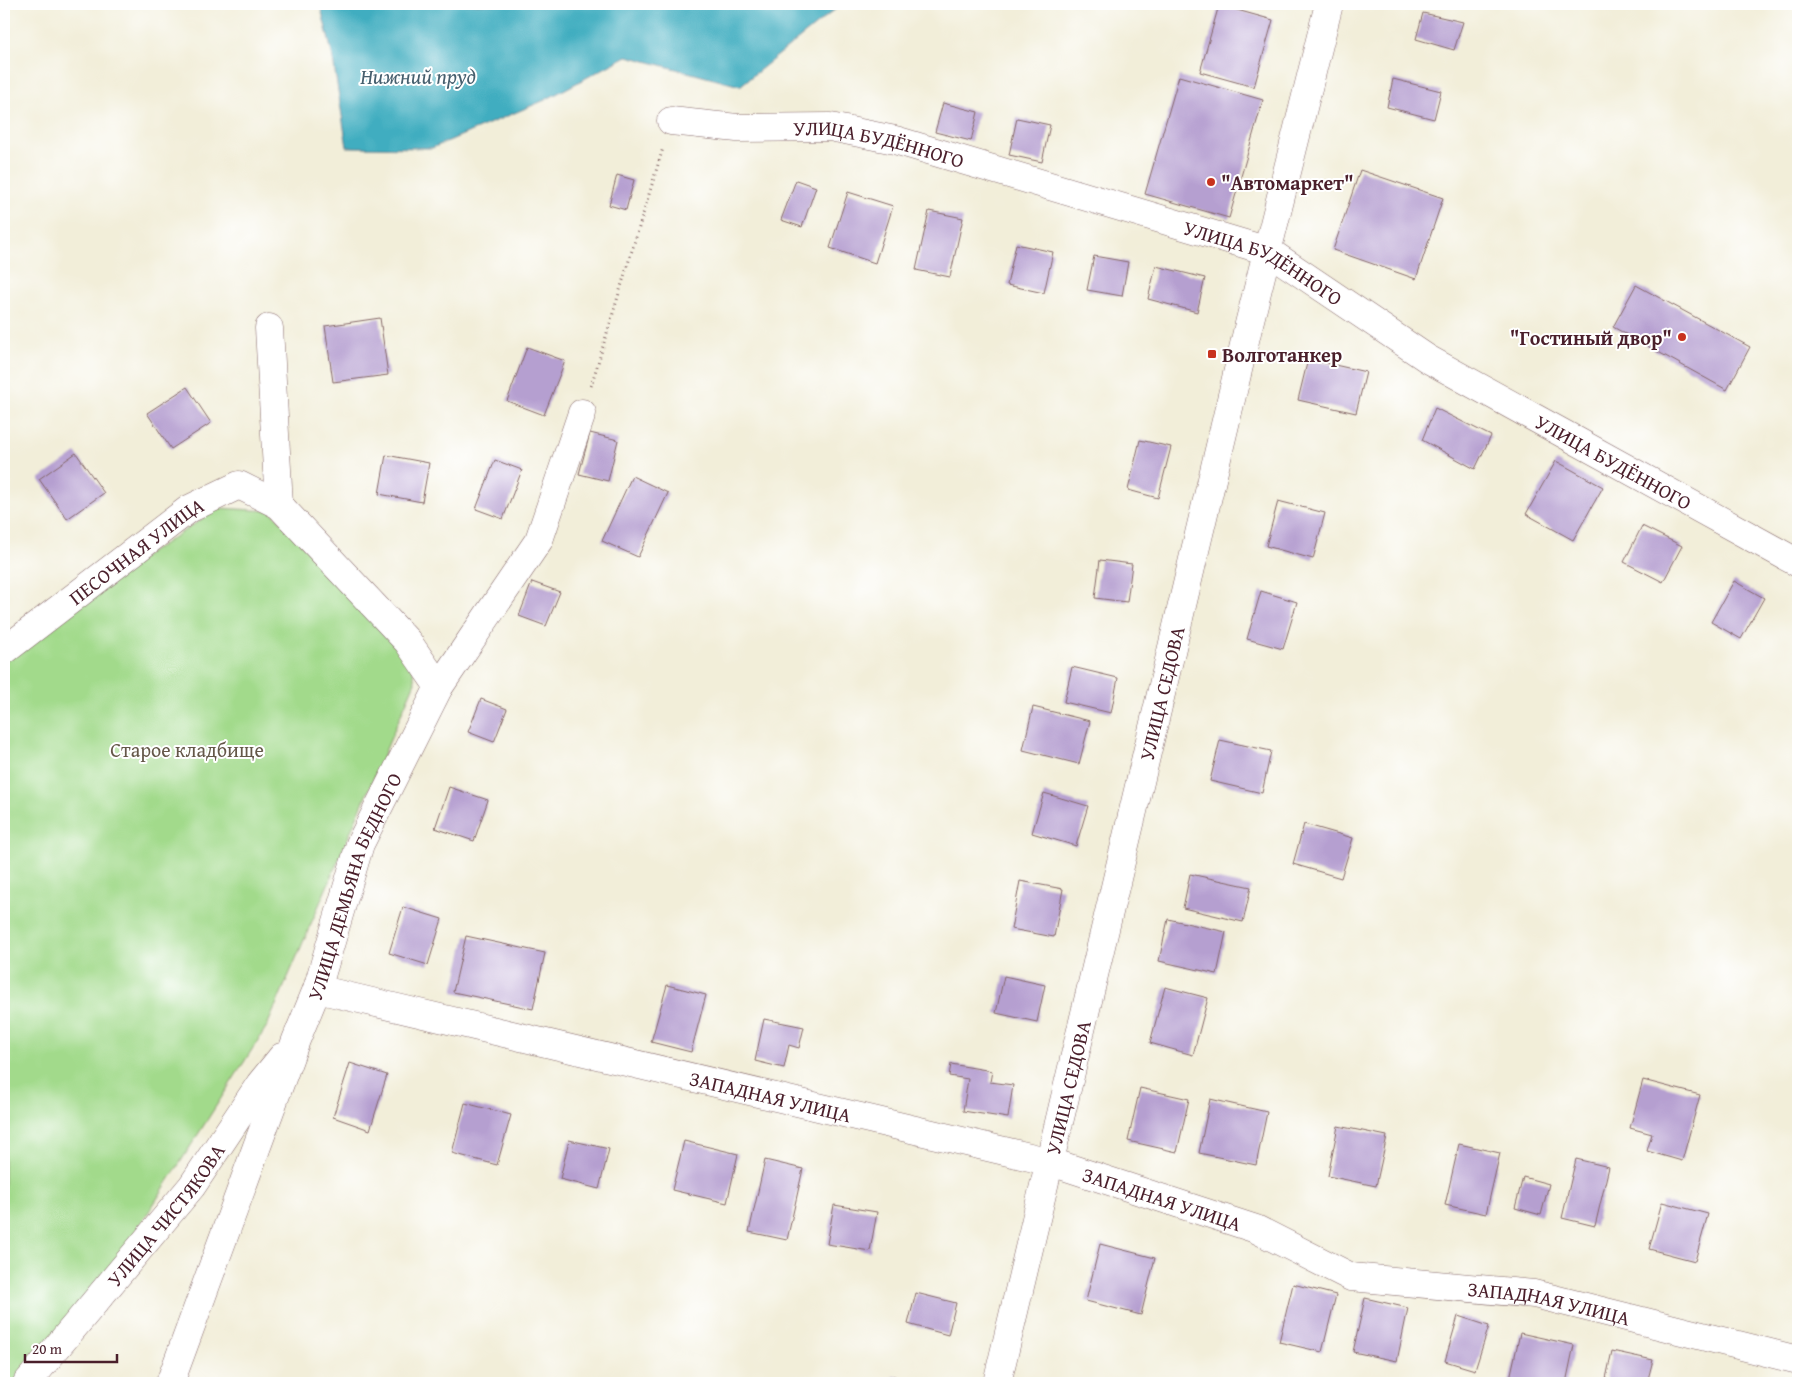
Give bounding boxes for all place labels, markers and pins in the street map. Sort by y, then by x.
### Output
place label: "Автомаркет" [1221,168,1354,197]
marker: "Автомаркет" [1205,176,1217,188]
place label: "Гостиный двор" [1510,323,1672,352]
marker: "Гостиный двор" [1676,331,1688,343]
place label: Волготанкер [1222,340,1342,369]
marker: Волготанкер [1206,348,1218,360]

